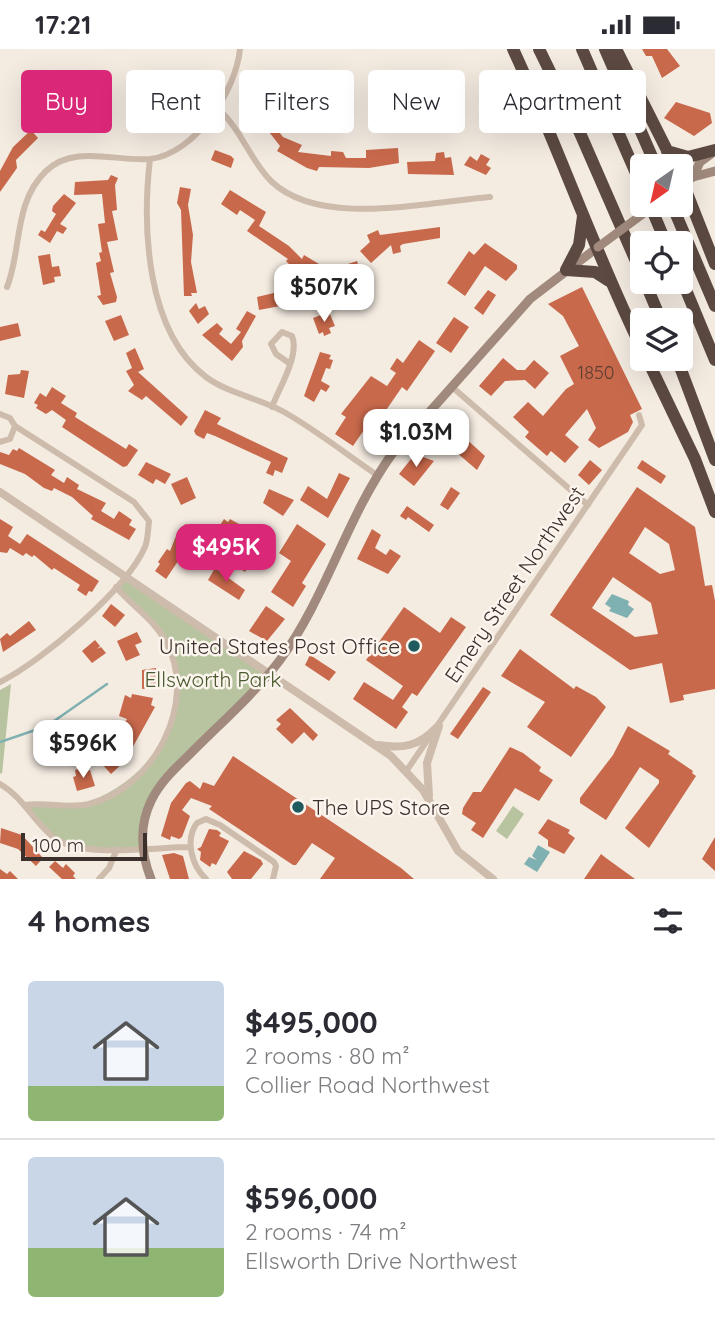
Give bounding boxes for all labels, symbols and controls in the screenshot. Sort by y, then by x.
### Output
text: 17:21 [35,8,91,41]
chip: Buy [21,70,112,133]
chip: Rent [126,70,225,133]
chip: Filters [239,70,354,133]
chip: New [368,70,465,133]
chip: Apartment [479,70,646,133]
north arrow [630,154,693,217]
map controls [630,154,693,371]
button: locate [630,231,693,294]
pin: $507K [275,265,373,324]
text: $507K [290,272,358,301]
button: layers [630,308,693,371]
house number: 1850 [578,361,614,384]
pin: $1.03M [359,409,473,469]
text: $1.03M [379,417,453,446]
street label: Emery Street Northwest [438,481,590,687]
pin: $495K [177,525,275,584]
text: $495K [192,532,260,561]
place label: United States Post Office [159,633,400,659]
marker: United States Post Office [406,638,422,654]
park label: Ellsworth Park [144,666,282,692]
pin: $596K [34,721,132,780]
text: $596K [49,728,117,757]
place label: The UPS Store [312,794,450,820]
marker: The UPS Store [290,799,306,815]
scale bar [21,830,147,862]
text: 100 m [32,833,84,857]
text: 4 homes [28,902,150,940]
icon: filters [649,902,687,940]
text: $495,000 [245,1003,378,1041]
icon: home [84,1009,168,1093]
text: 2 rooms · 80 m² [245,1041,410,1070]
text: Collier Road Northwest [245,1070,490,1099]
text: $596,000 [245,1179,377,1217]
icon: home [84,1185,168,1269]
text: 2 rooms · 74 m² [245,1217,407,1246]
text: Ellsworth Drive Northwest [245,1246,517,1275]

